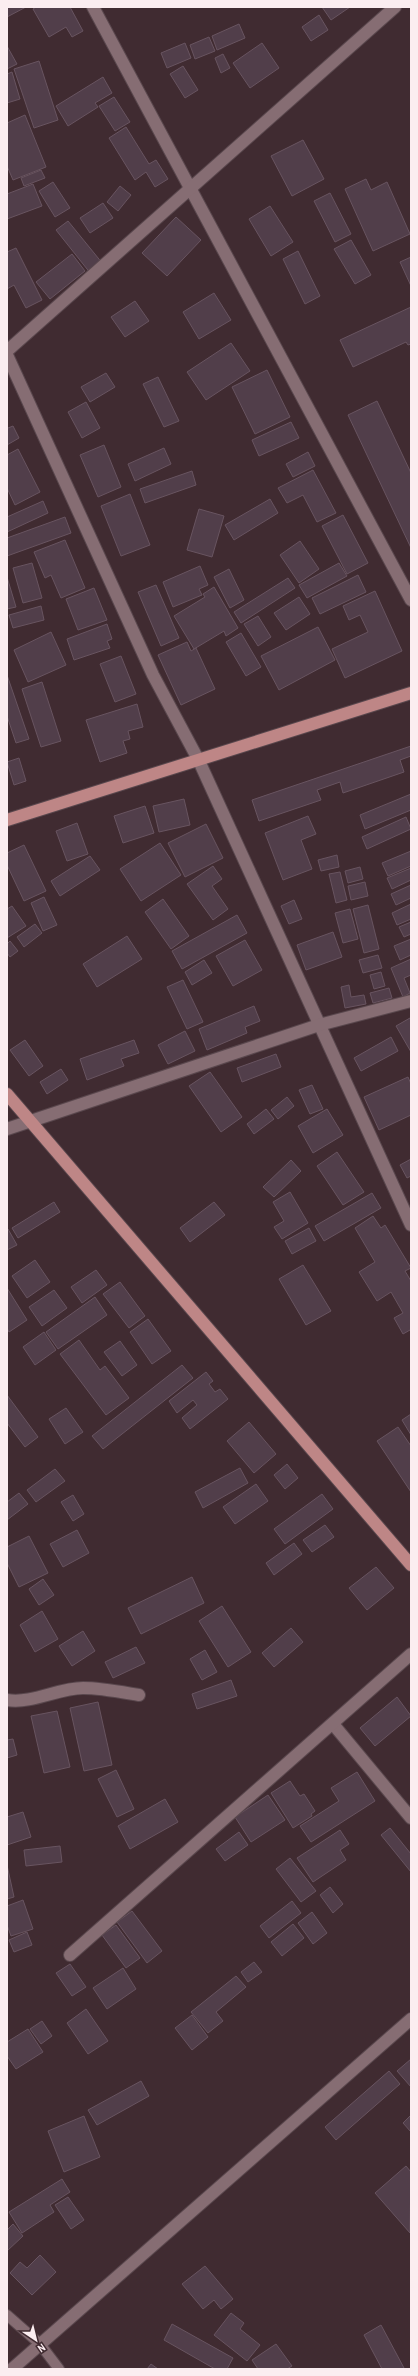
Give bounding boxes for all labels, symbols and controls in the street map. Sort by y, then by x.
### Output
north arrow [16,2320,56,2360]
text: N [35,2341,48,2356]

